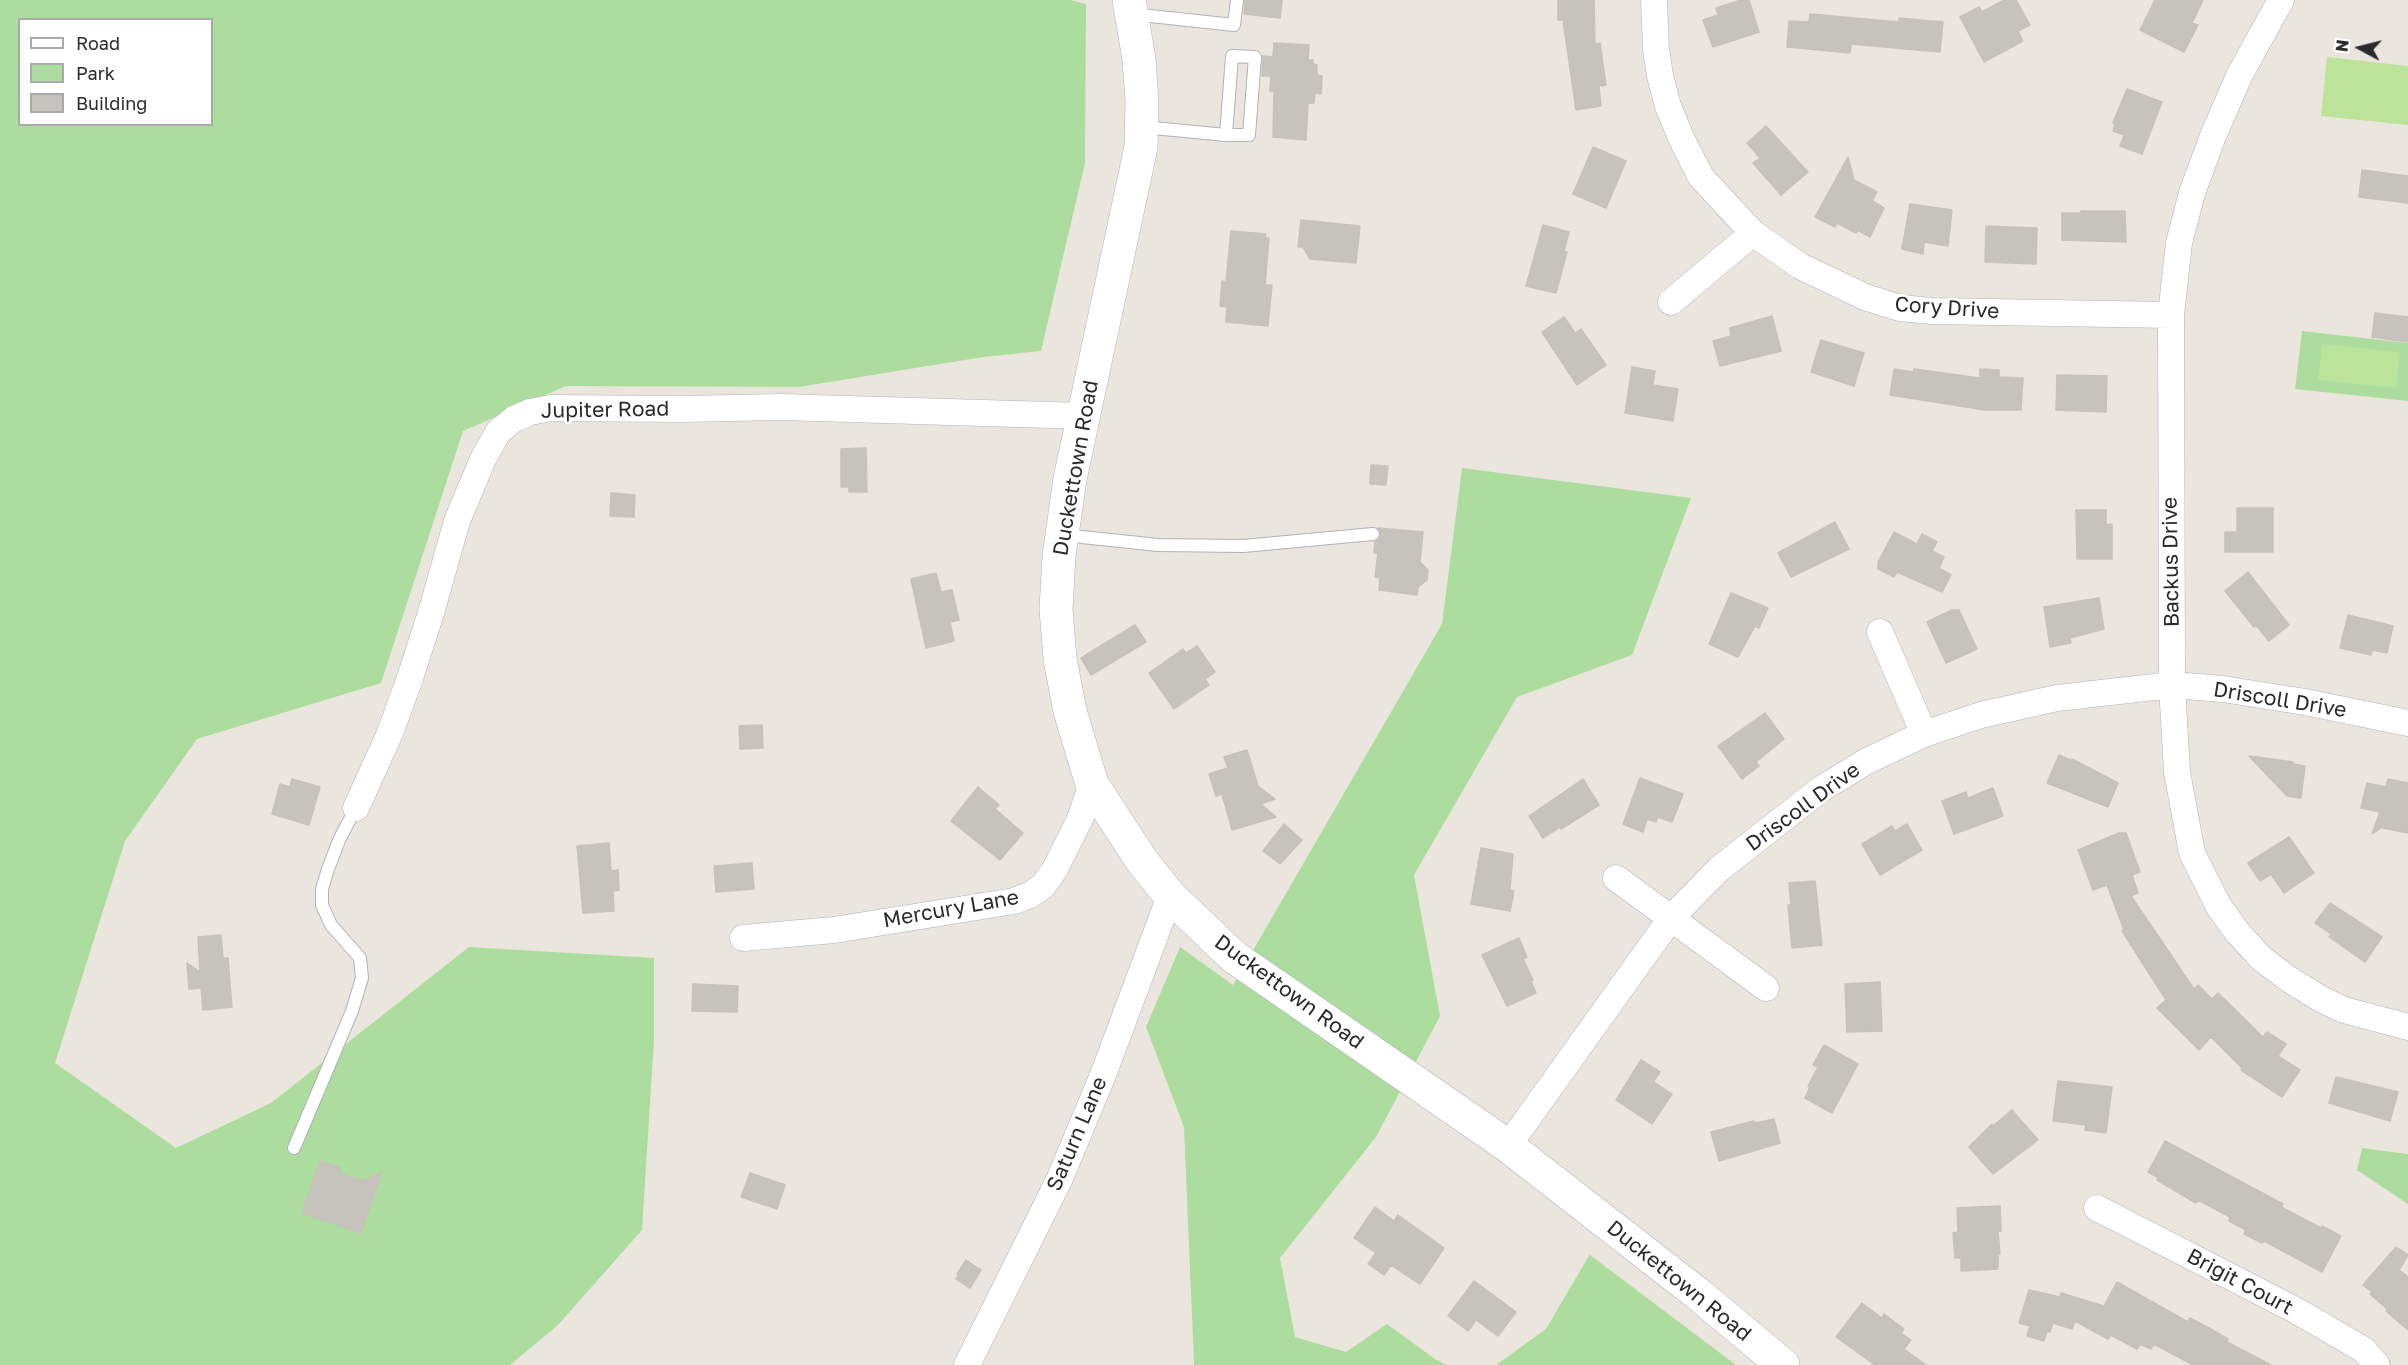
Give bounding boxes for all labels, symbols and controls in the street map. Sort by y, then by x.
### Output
legend [18,18,213,126]
north arrow [2330,18,2390,78]
text: Road [76,32,120,54]
text: N [2331,39,2353,53]
text: Park [76,62,115,84]
text: Building [76,92,147,114]
street label: Cory Drive [1894,292,2000,324]
street label: Duckettown Road [1048,378,1104,558]
street label: Jupiter Road [541,396,669,424]
street label: Backus Drive [2157,497,2185,627]
street label: Driscoll Drive [2212,677,2348,723]
street label: Driscoll Drive [1741,757,1865,857]
street label: Mercury Lane [881,885,1021,933]
street label: Duckettown Road [1210,929,1368,1055]
street label: Saturn Lane [1042,1073,1112,1195]
street label: Duckettown Road [1602,1215,1756,1347]
street label: Brigit Court [2183,1243,2297,1321]

